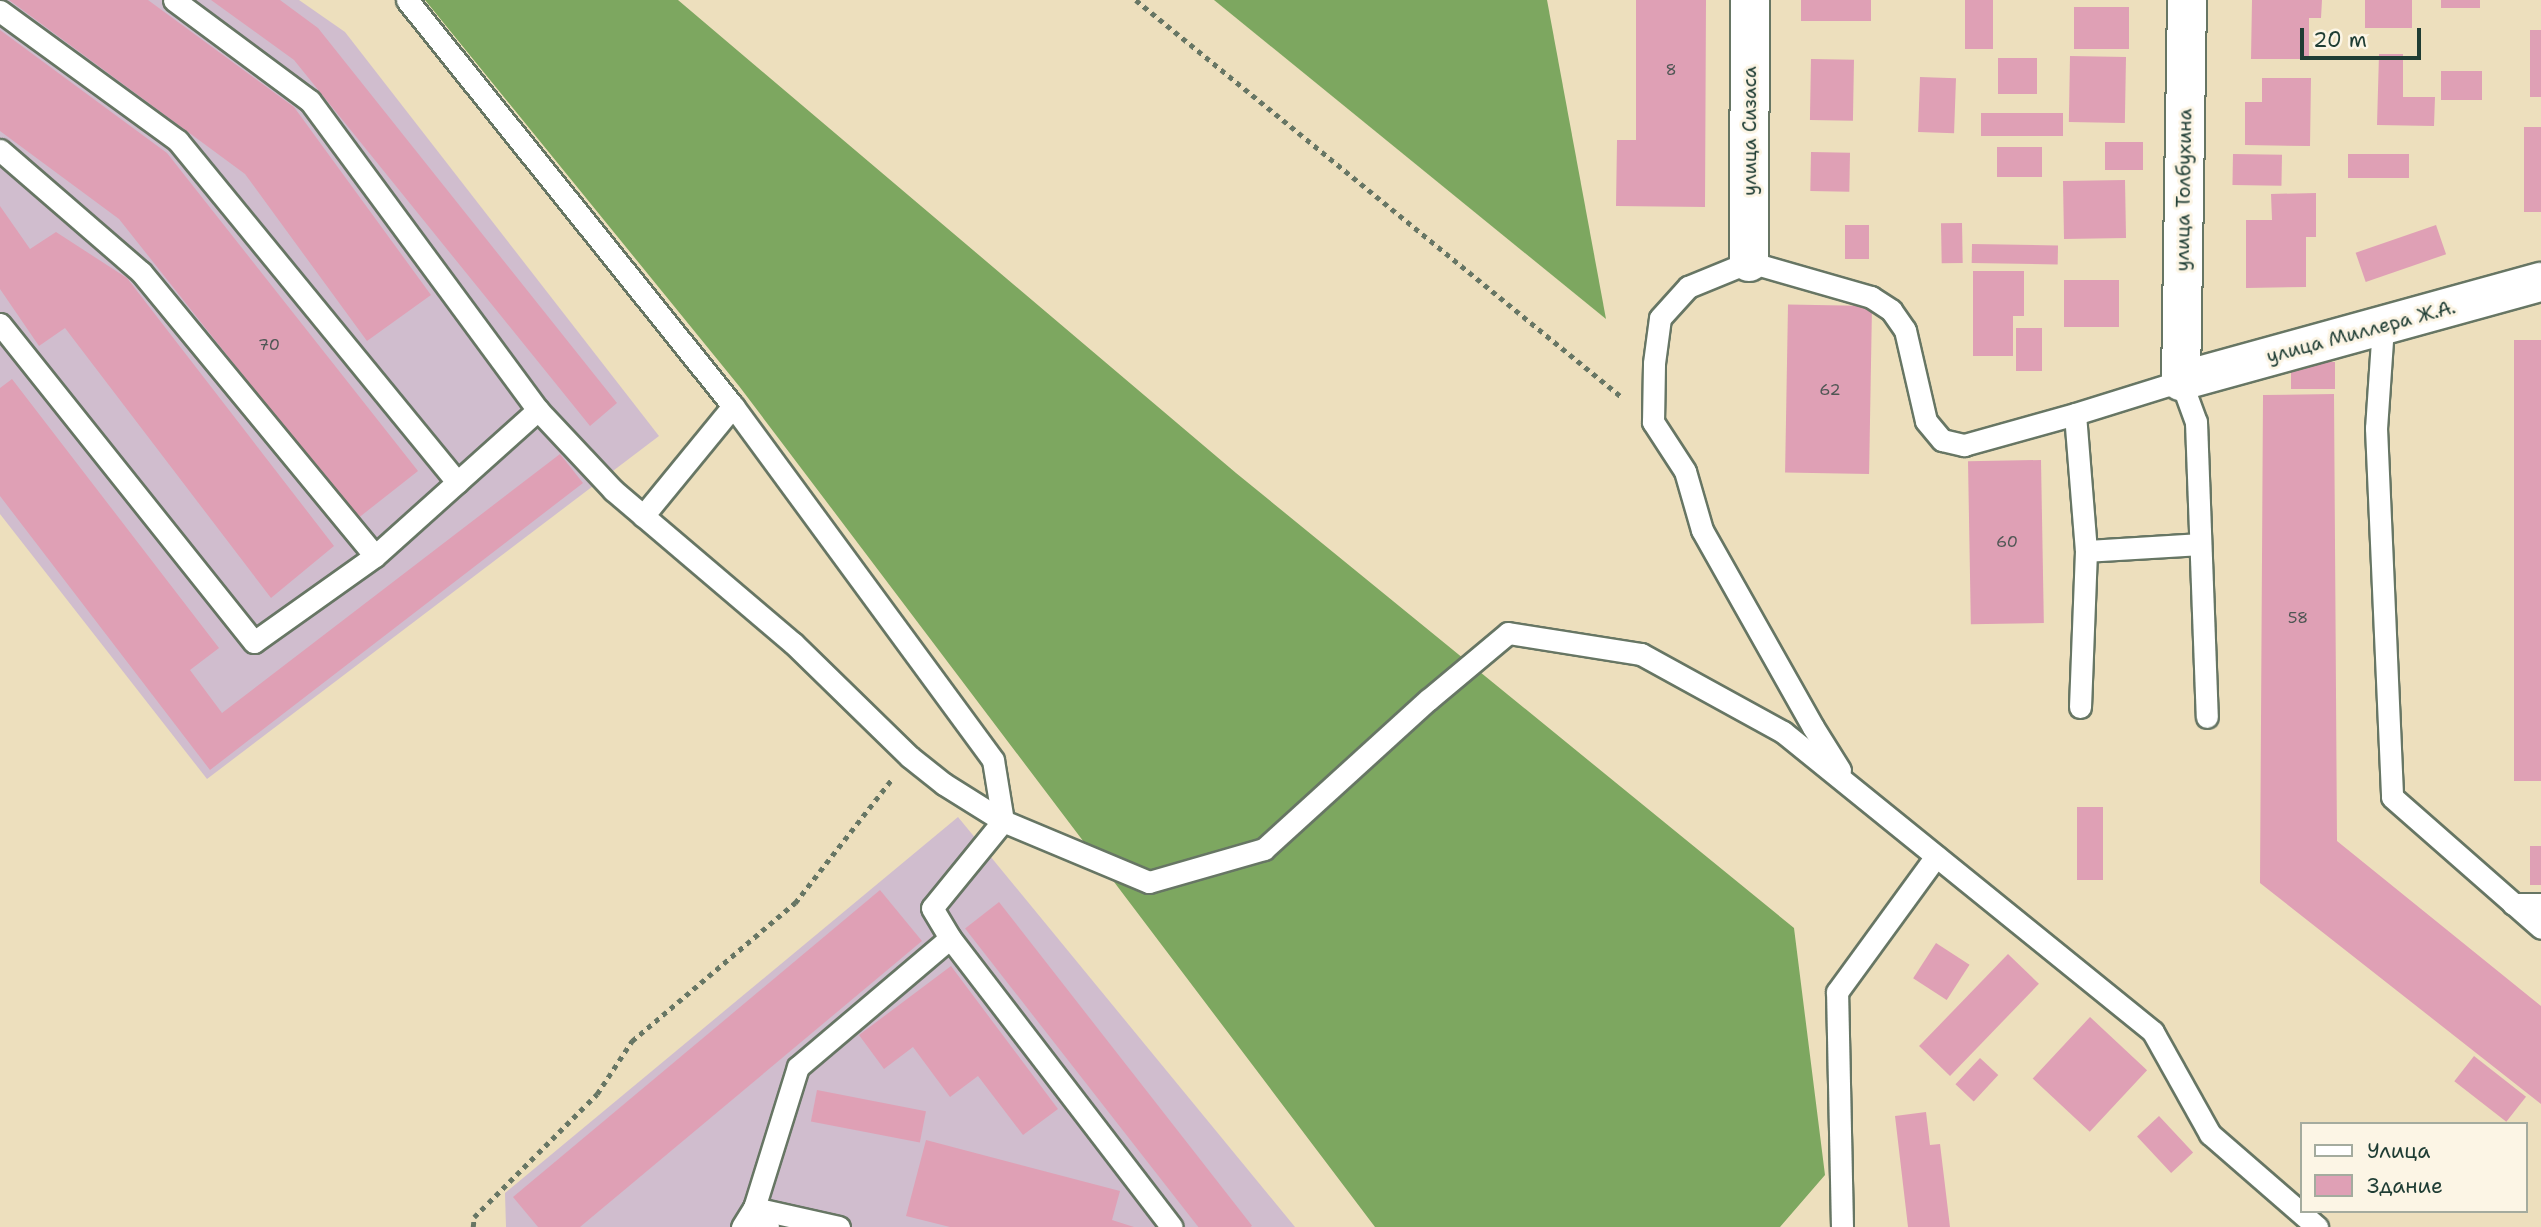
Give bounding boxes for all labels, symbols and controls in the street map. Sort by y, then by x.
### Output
scale bar [2303,14,2424,58]
text: 20 m [2313,26,2367,54]
house number: 8 [1665,60,1677,80]
street label: улица Сизаса [1739,66,1761,196]
street label: улица Толбухина [2171,108,2197,272]
street label: улица Миллера Ж.А. [2264,296,2458,368]
house number: 70 [258,335,280,355]
house number: 62 [1819,380,1841,400]
house number: 60 [1996,532,2018,552]
house number: 58 [2288,608,2308,628]
legend [2300,1122,2527,1213]
text: Улица [2367,1137,2430,1165]
text: Здание [2367,1172,2443,1200]

